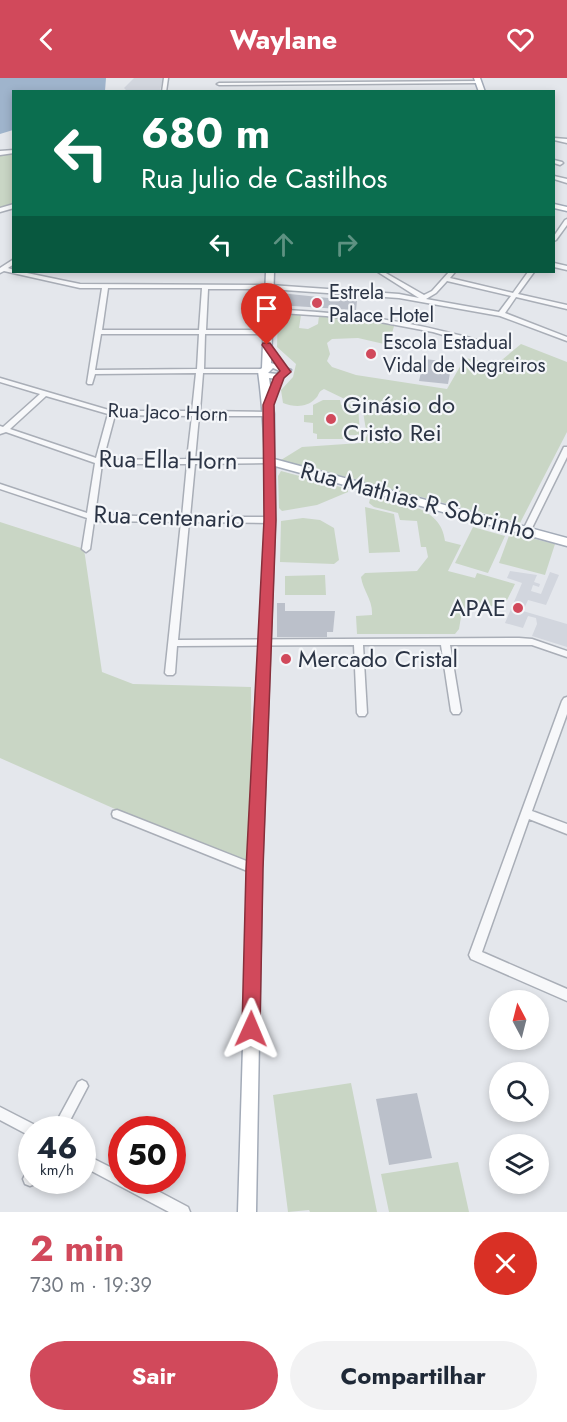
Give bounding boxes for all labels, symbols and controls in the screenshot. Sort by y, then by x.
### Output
text: Waylane [230,20,337,59]
icon: back [30,23,63,56]
icon: heart [504,23,537,56]
text: 680 m [141,103,270,164]
icon: left [42,114,120,192]
text: Rua Julio de Castilhos [141,159,387,198]
icon: left [204,228,237,261]
icon: ahead [267,228,300,261]
icon: right [330,228,363,261]
place label: Estrela Palace Hotel [329,278,434,330]
pin [241,283,292,345]
icon: arrive [250,292,283,325]
marker: Estrela Palace Hotel [310,296,324,310]
place label: Escola Estadual Vidal de Negreiros [383,328,546,380]
marker: Escola Estadual Vidal de Negreiros [364,347,378,361]
place label: Ginásio do Cristo Rei [343,387,455,450]
street label: Rua Jaco Horn [107,396,229,429]
marker: Ginásio do Cristo Rei [324,412,338,426]
street label: Rua Ella Horn [98,441,238,478]
street label: Rua Mathias R Sobrinho [297,452,540,549]
street label: Rua centenario [93,496,245,537]
place label: APAE [450,590,506,625]
marker: APAE [511,601,525,615]
place label: Mercado Cristal [298,641,458,676]
marker: Mercado Cristal [279,652,293,666]
north arrow [489,990,549,1050]
map controls [489,990,549,1194]
position arrow [219,997,283,1061]
button: search [489,1062,549,1122]
speed limit sign: 50 [108,1116,186,1194]
text: 46 [36,1126,78,1169]
button: layers [489,1134,549,1194]
text: km/h [40,1159,74,1181]
text: 2 min [30,1222,125,1274]
button: close [474,1232,537,1295]
text: 730 m · 19:39 [30,1271,152,1300]
button: Sair [30,1341,278,1410]
button: Compartilhar [290,1341,537,1410]

